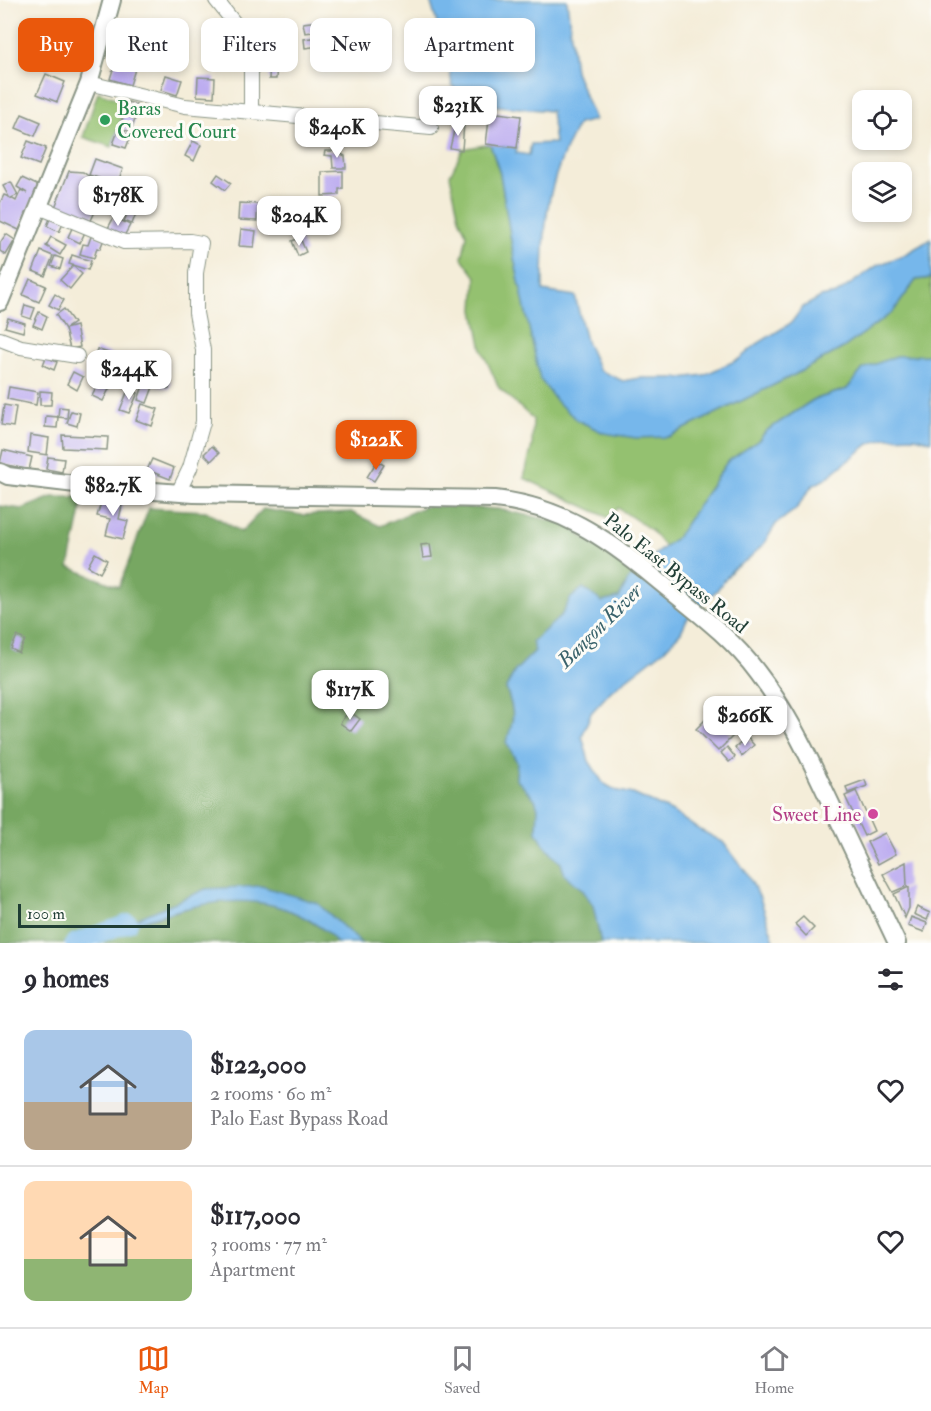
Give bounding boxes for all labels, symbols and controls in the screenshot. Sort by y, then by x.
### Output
chip: Buy [18,18,94,72]
chip: Rent [106,18,189,72]
chip: Filters [201,18,298,72]
chip: New [310,18,392,72]
chip: Apartment [404,18,535,72]
pin: $231K [416,86,500,137]
map controls [852,90,912,222]
button: locate [852,90,912,150]
text: $231K [433,93,483,118]
place label: Baras Covered Court [117,96,237,144]
pin: $240K [295,108,379,159]
marker: Baras Covered Court [98,113,112,127]
text: $240K [309,115,365,140]
button: layers [852,162,912,222]
pin: $178K [76,176,160,227]
text: $178K [92,183,144,208]
pin: $204K [257,196,341,247]
text: $204K [271,203,327,228]
pin: $244K [87,350,171,401]
text: $244K [100,357,158,382]
pin: $122K [334,420,418,471]
text: $122K [350,427,402,452]
pin: $82.7K [64,466,162,517]
text: $82.7K [84,473,142,498]
street label: Palo East Bypass Road [598,507,753,640]
water label: Bangon River [551,577,649,675]
pin: $117K [308,670,392,721]
text: $117K [326,677,374,702]
pin: $266K [703,696,787,747]
text: $266K [717,703,773,728]
place label: Sweet Line [772,802,861,827]
marker: Sweet Line [866,807,880,821]
scale bar [18,901,170,928]
text: 100 m [27,904,65,924]
text: 9 homes [24,963,109,995]
icon: filters [874,963,907,996]
text: $122,000 [210,1049,307,1081]
icon: home [72,1054,144,1126]
icon: heart [874,1074,907,1107]
text: 2 rooms · 60 m² [210,1081,331,1106]
text: Palo East Bypass Road [210,1106,388,1131]
text: $117,000 [210,1200,301,1232]
icon: home [72,1205,144,1277]
icon: heart [874,1225,907,1258]
text: 3 rooms · 77 m² [210,1232,327,1257]
text: Apartment [210,1257,295,1282]
tab: Map [137,1342,170,1398]
tab: Saved [444,1342,480,1398]
tab: Home [754,1342,794,1398]

